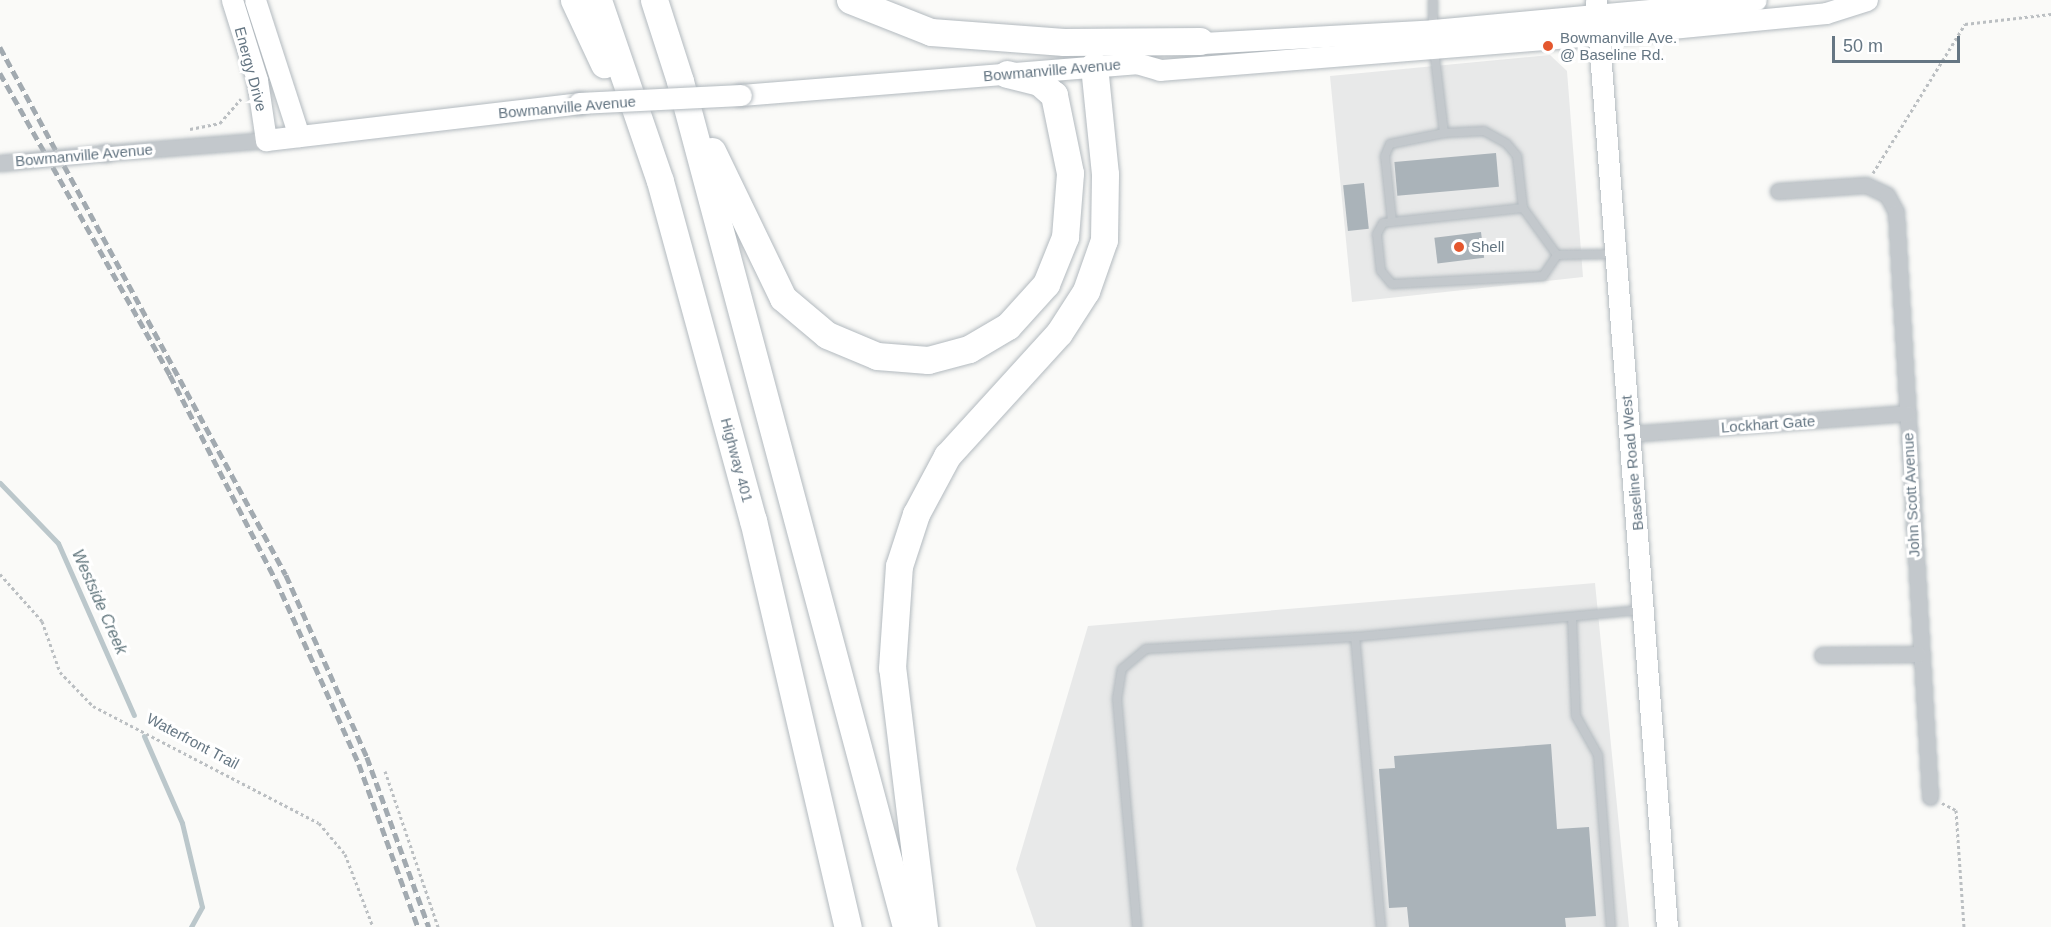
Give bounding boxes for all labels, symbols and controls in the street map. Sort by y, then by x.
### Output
scale bar [1835,24,1962,62]
street label: Energy Drive [231,25,271,113]
place label: Bowmanville Ave. @ Baseline Rd. [1560,28,1678,63]
text: 50 m [1843,36,1883,56]
marker: Bowmanville Ave. @ Baseline Rd. [1541,39,1555,53]
street label: Bowmanville Avenue [982,55,1122,85]
street label: Bowmanville Avenue [497,92,637,122]
street label: Bowmanville Avenue [14,140,154,170]
place label: Shell [1471,238,1504,256]
marker: Shell [1452,240,1466,254]
street label: Baseline Road West [1617,395,1647,531]
street label: Lockhart Gate [1720,412,1816,436]
street label: Highway 401 [717,416,757,504]
street label: John Scott Avenue [1899,432,1923,558]
water label: Westside Creek [67,547,131,657]
street label: Waterfront Trail [144,709,242,773]

